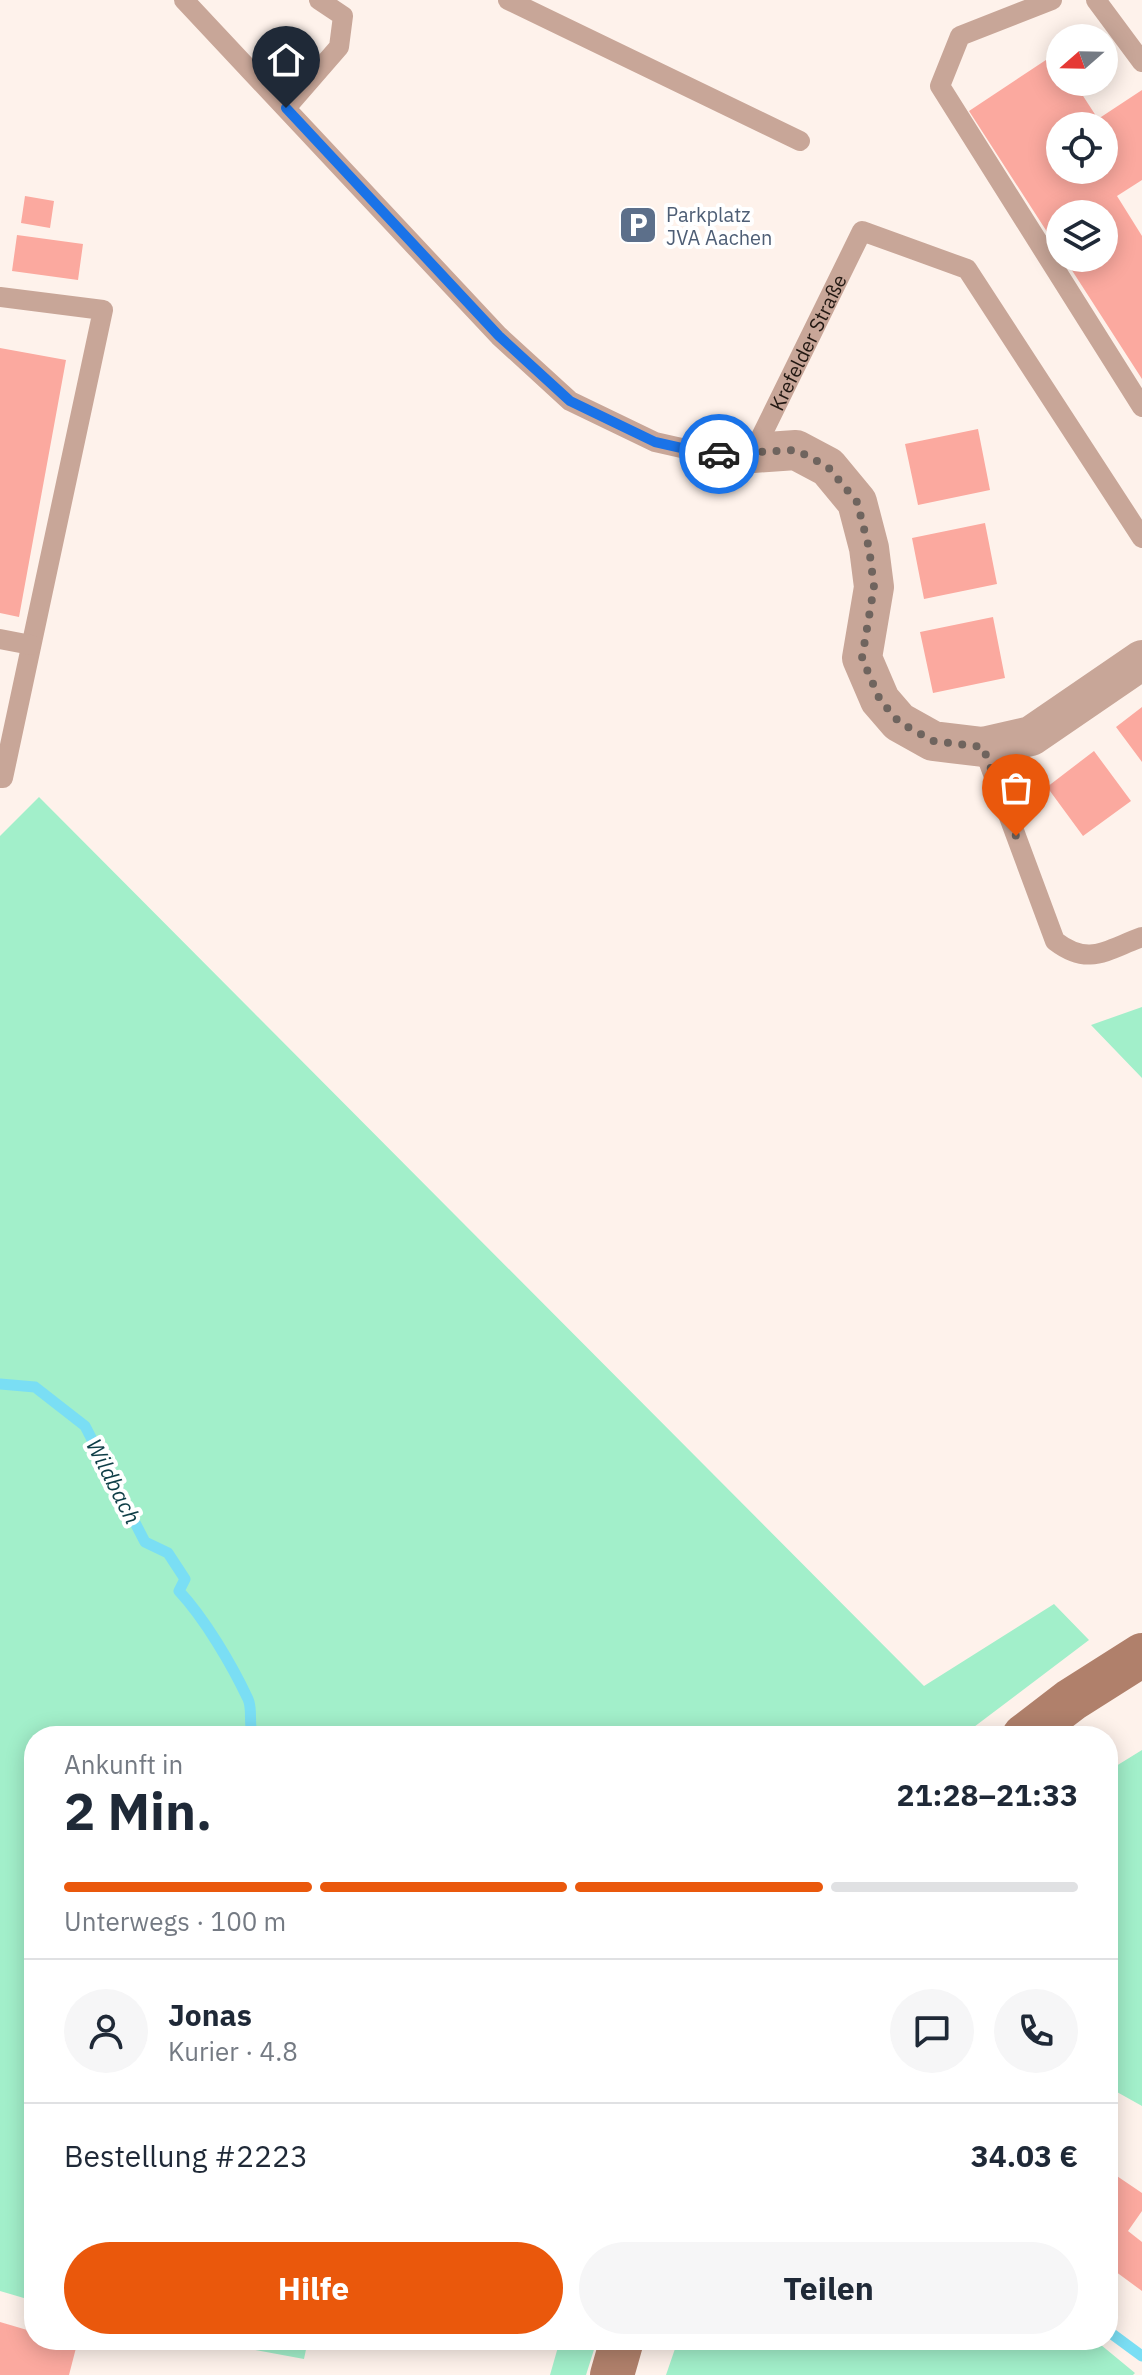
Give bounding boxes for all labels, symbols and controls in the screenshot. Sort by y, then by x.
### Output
north arrow [1046,24,1118,96]
map controls [1046,24,1118,272]
pin [252,26,320,108]
icon: home [264,38,308,82]
button: locate [1046,112,1118,184]
button: layers [1046,200,1118,272]
place label: Parkplatz JVA Aachen [666,201,772,251]
parking icon: Parkplatz JVA Aachen [617,204,659,246]
street label: Krefelder Straße [763,270,852,415]
courier [679,414,759,494]
icon: car [697,432,741,476]
pin [982,754,1050,836]
icon: bag [994,766,1038,810]
water label: Wildbach [80,1433,148,1529]
text: Ankunft in [64,1747,183,1781]
text: 21:28–21:33 [897,1775,1078,1814]
text: 2 Min. [64,1777,212,1844]
text: Unterwegs · 100 m [64,1904,286,1938]
button: person [64,1989,148,2073]
button: chat [890,1989,974,2073]
button: phone [994,1989,1078,2073]
text: Jonas [168,1995,252,2034]
text: Kurier · 4.8 [168,2034,298,2068]
text: Bestellung #2223 [64,2136,308,2175]
text: 34.03 € [971,2136,1078,2175]
button: Hilfe [64,2242,563,2334]
button: Teilen [579,2242,1078,2334]

